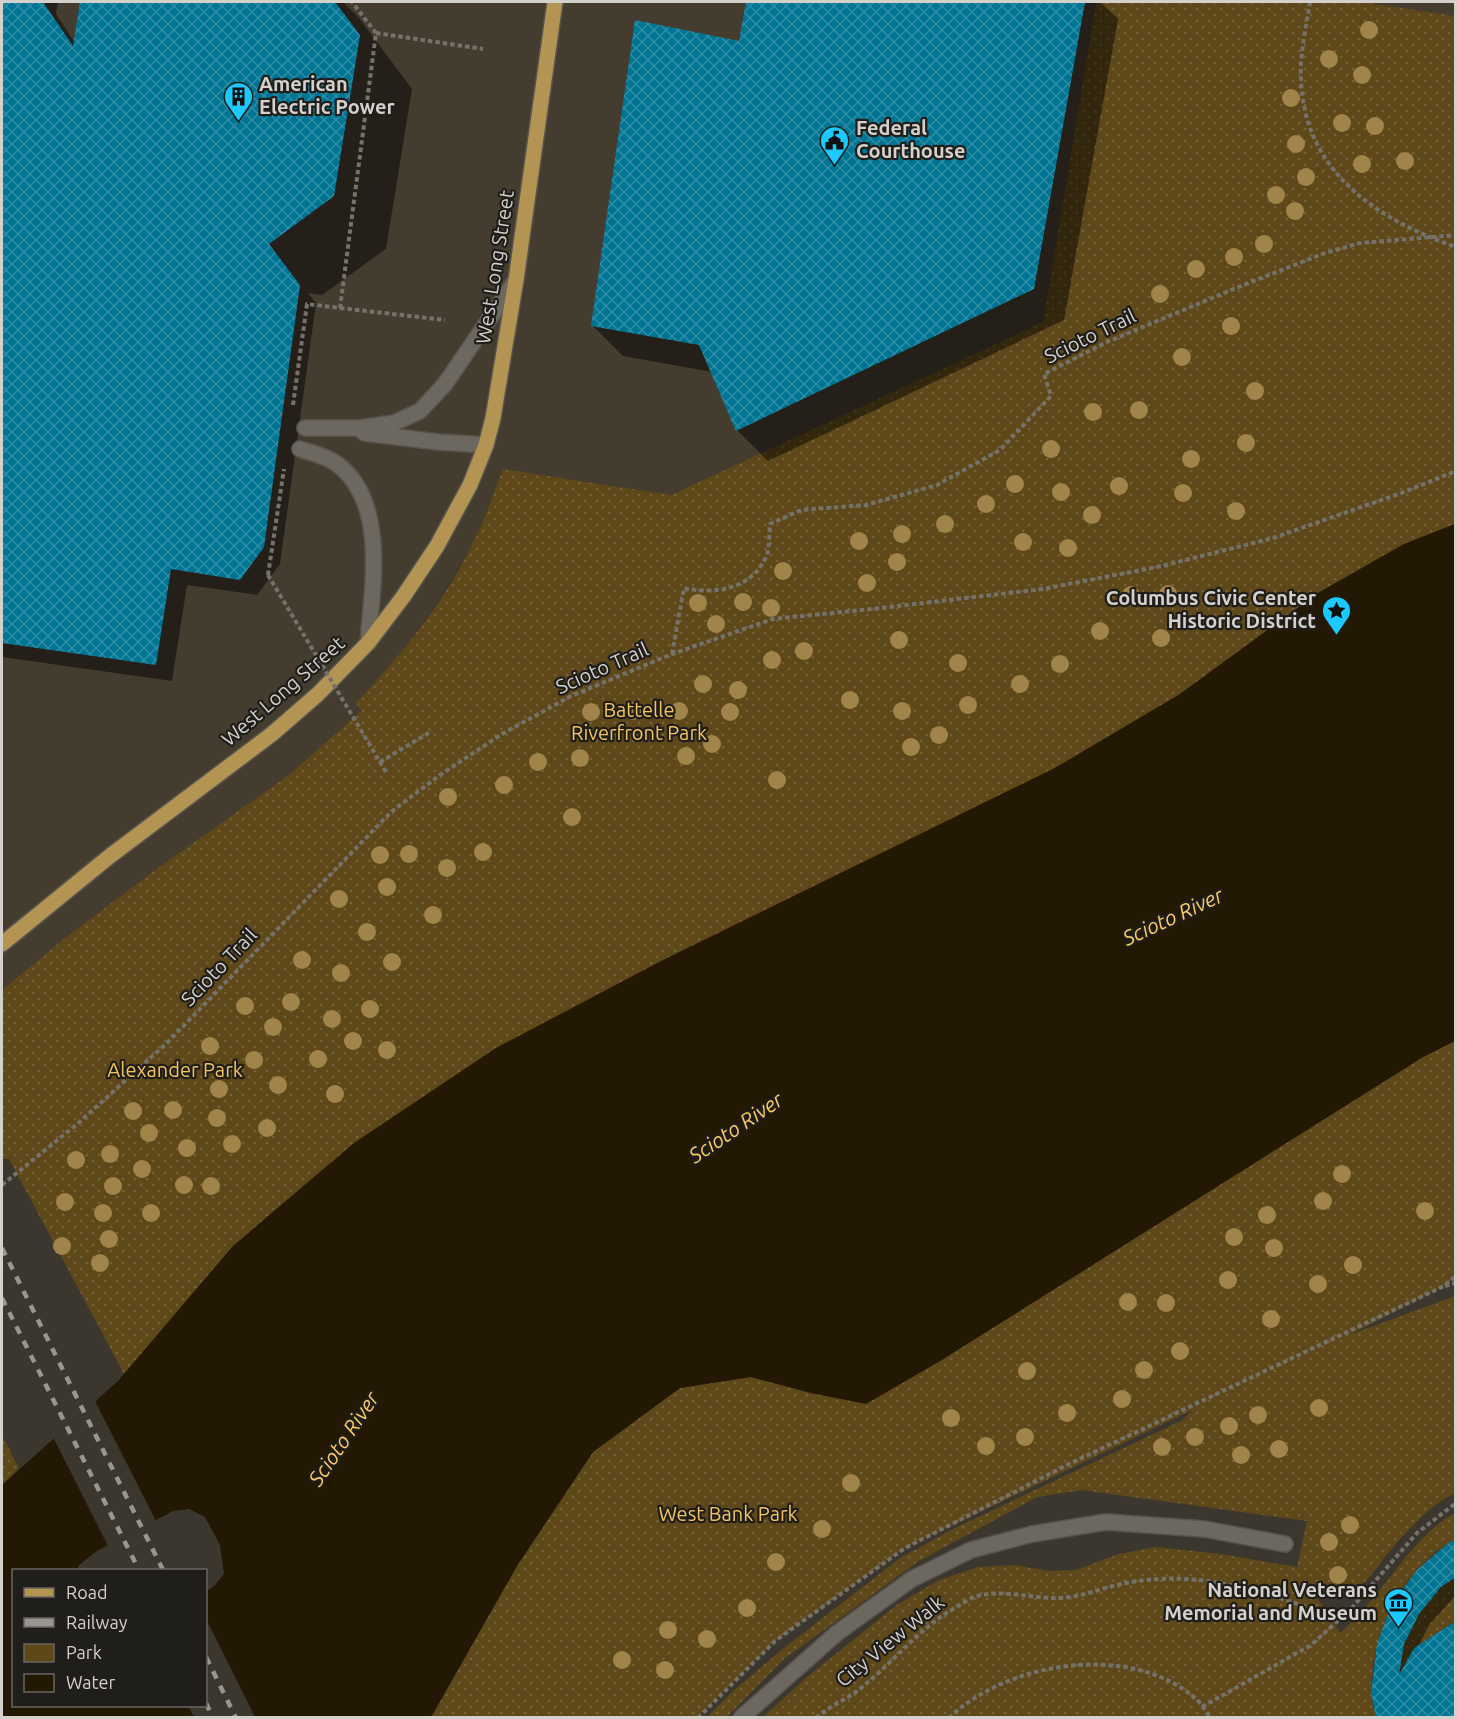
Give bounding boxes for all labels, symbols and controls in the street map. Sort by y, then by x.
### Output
place label: American Electric Power [259,72,395,118]
building icon: American Electric Power [222,80,254,122]
place label: Federal Courthouse [856,116,966,162]
public building icon: Federal Courthouse [819,124,851,166]
street label: West Long Street [471,188,518,346]
street label: Scioto Trail [1040,304,1139,368]
place label: Columbus Civic Center Historic District [1106,586,1317,632]
place icon: Columbus Civic Center Historic District [1321,594,1353,636]
street label: West Long Street [216,631,349,750]
street label: Scioto Trail [552,637,652,698]
park label: Battelle Riverfront Park [571,698,707,744]
water label: Scioto River [1118,882,1228,950]
street label: Scioto Trail [176,923,261,1010]
park label: Alexander Park [107,1058,243,1081]
water label: Scioto River [683,1086,788,1168]
water label: Scioto River [302,1386,384,1491]
park label: West Bank Park [658,1502,798,1525]
legend [12,1569,207,1707]
place label: National Veterans Memorial and Museum [1164,1578,1377,1624]
text: Road [66,1582,108,1602]
museum icon: National Veterans Memorial and Museum [1382,1586,1414,1628]
street label: City View Walk [831,1590,948,1691]
text: Railway [66,1612,128,1632]
text: Park [66,1642,102,1662]
text: Water [66,1672,116,1692]

